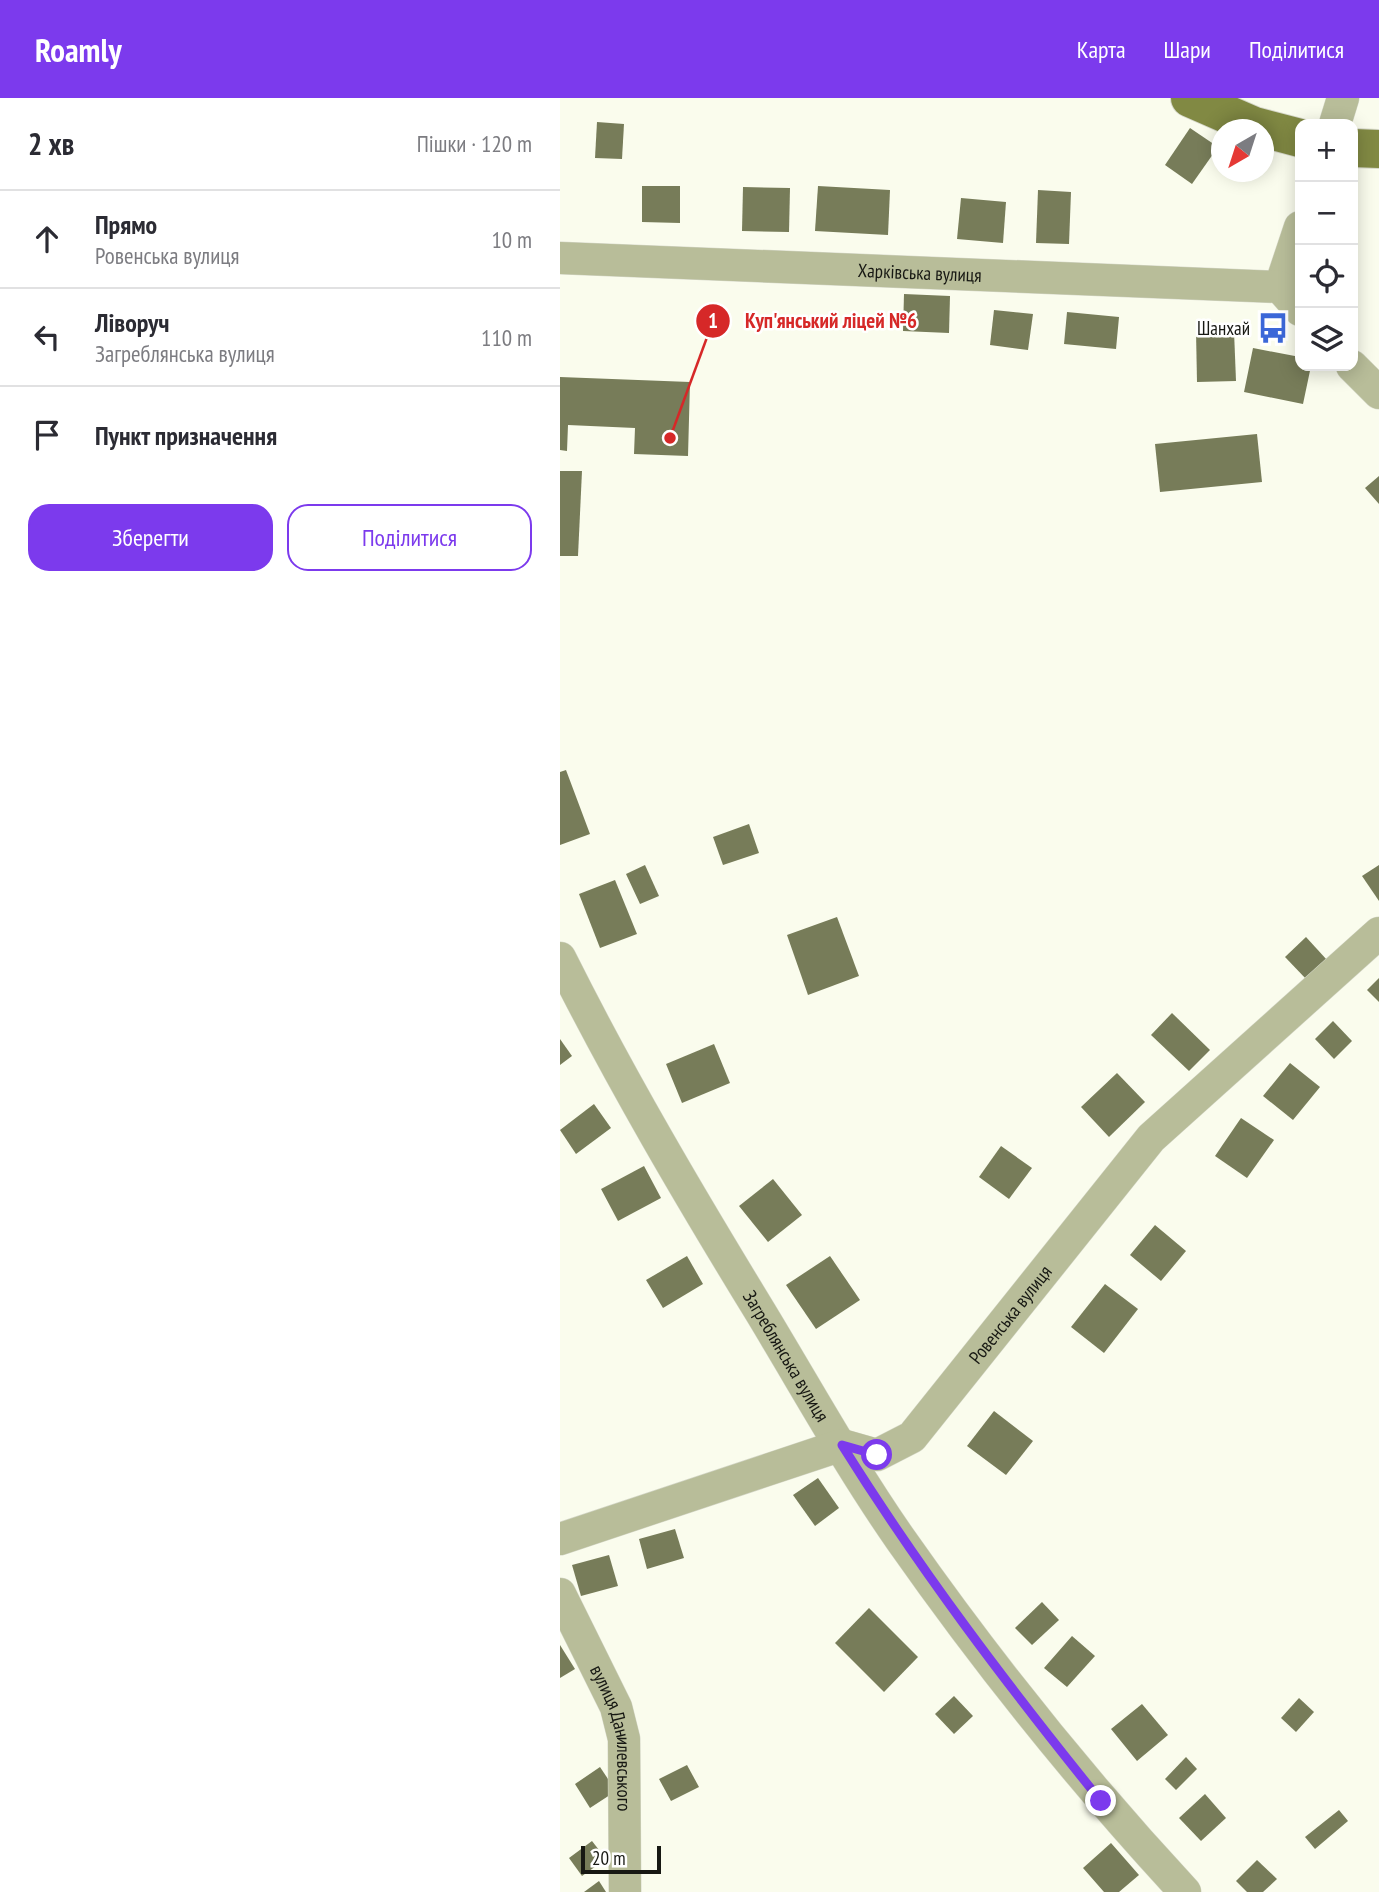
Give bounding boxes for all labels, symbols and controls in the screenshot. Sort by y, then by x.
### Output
text: Roamly [35,28,122,71]
text: Карта [1077,34,1126,65]
text: Шари [1164,34,1211,65]
text: Поділитися [1249,34,1344,65]
north arrow [1211,119,1274,182]
map controls [1295,119,1358,371]
button: + [1295,119,1358,182]
text: 2 хв [28,124,74,163]
text: Пішки · 120 m [417,129,532,158]
button: − [1295,182,1358,245]
text: Прямо [95,208,157,241]
icon: ahead [28,220,66,258]
text: 10 m [491,225,532,254]
text: Ровенська вулиця [95,241,239,270]
button: locate [1295,245,1358,308]
street label: Харківська вулиця [857,258,982,287]
callout: Куп'янський ліцей №6 [696,300,931,342]
text: Ліворуч [95,306,169,339]
text: 1 [708,307,718,334]
text: Куп'янський ліцей №6 [745,307,917,334]
button: layers [1295,308,1358,371]
bus stop icon: Шанхай [1256,311,1290,345]
place label: Шанхай [1197,316,1250,340]
icon: left [28,318,66,356]
text: 110 m [481,323,532,352]
text: Загреблянська вулиця [95,339,275,368]
icon: arrive [28,416,66,454]
text: Пункт призначення [95,419,277,452]
button: Зберегти [28,504,273,571]
button: Поділитися [287,504,532,571]
street label: Ровенська вулиця [963,1260,1057,1368]
street label: Загреблянська вулиця [738,1286,835,1426]
route start [861,1439,892,1470]
street label: вулиця Данилевського [585,1661,636,1811]
route end [1085,1785,1116,1816]
scale bar [581,1843,662,1875]
text: 20 m [592,1846,626,1870]

